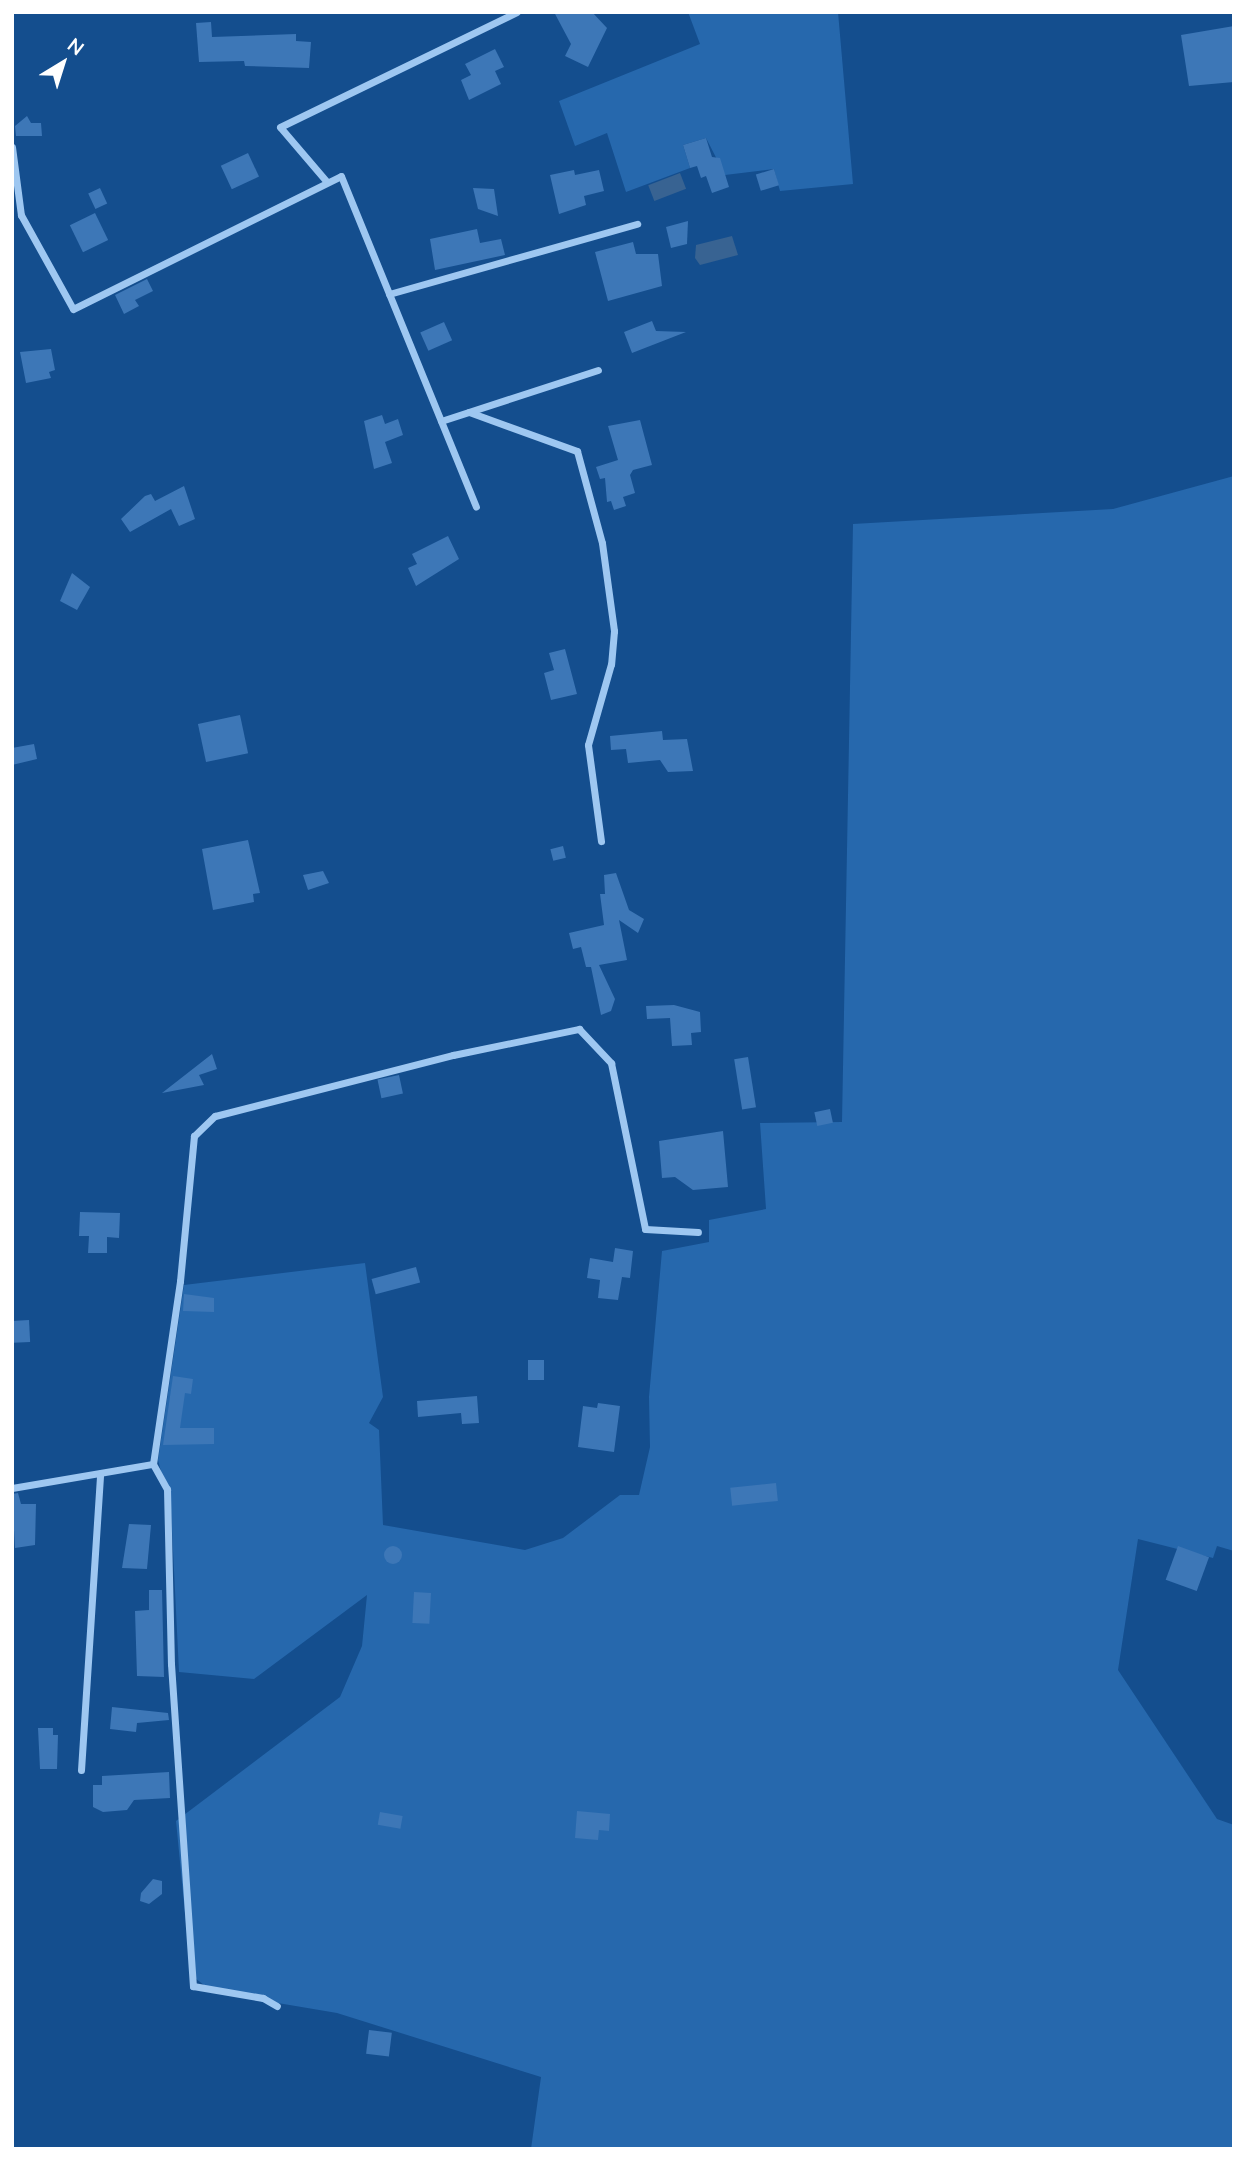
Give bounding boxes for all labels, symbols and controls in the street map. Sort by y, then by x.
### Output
north arrow [28,28,98,98]
text: N [63,33,89,60]

